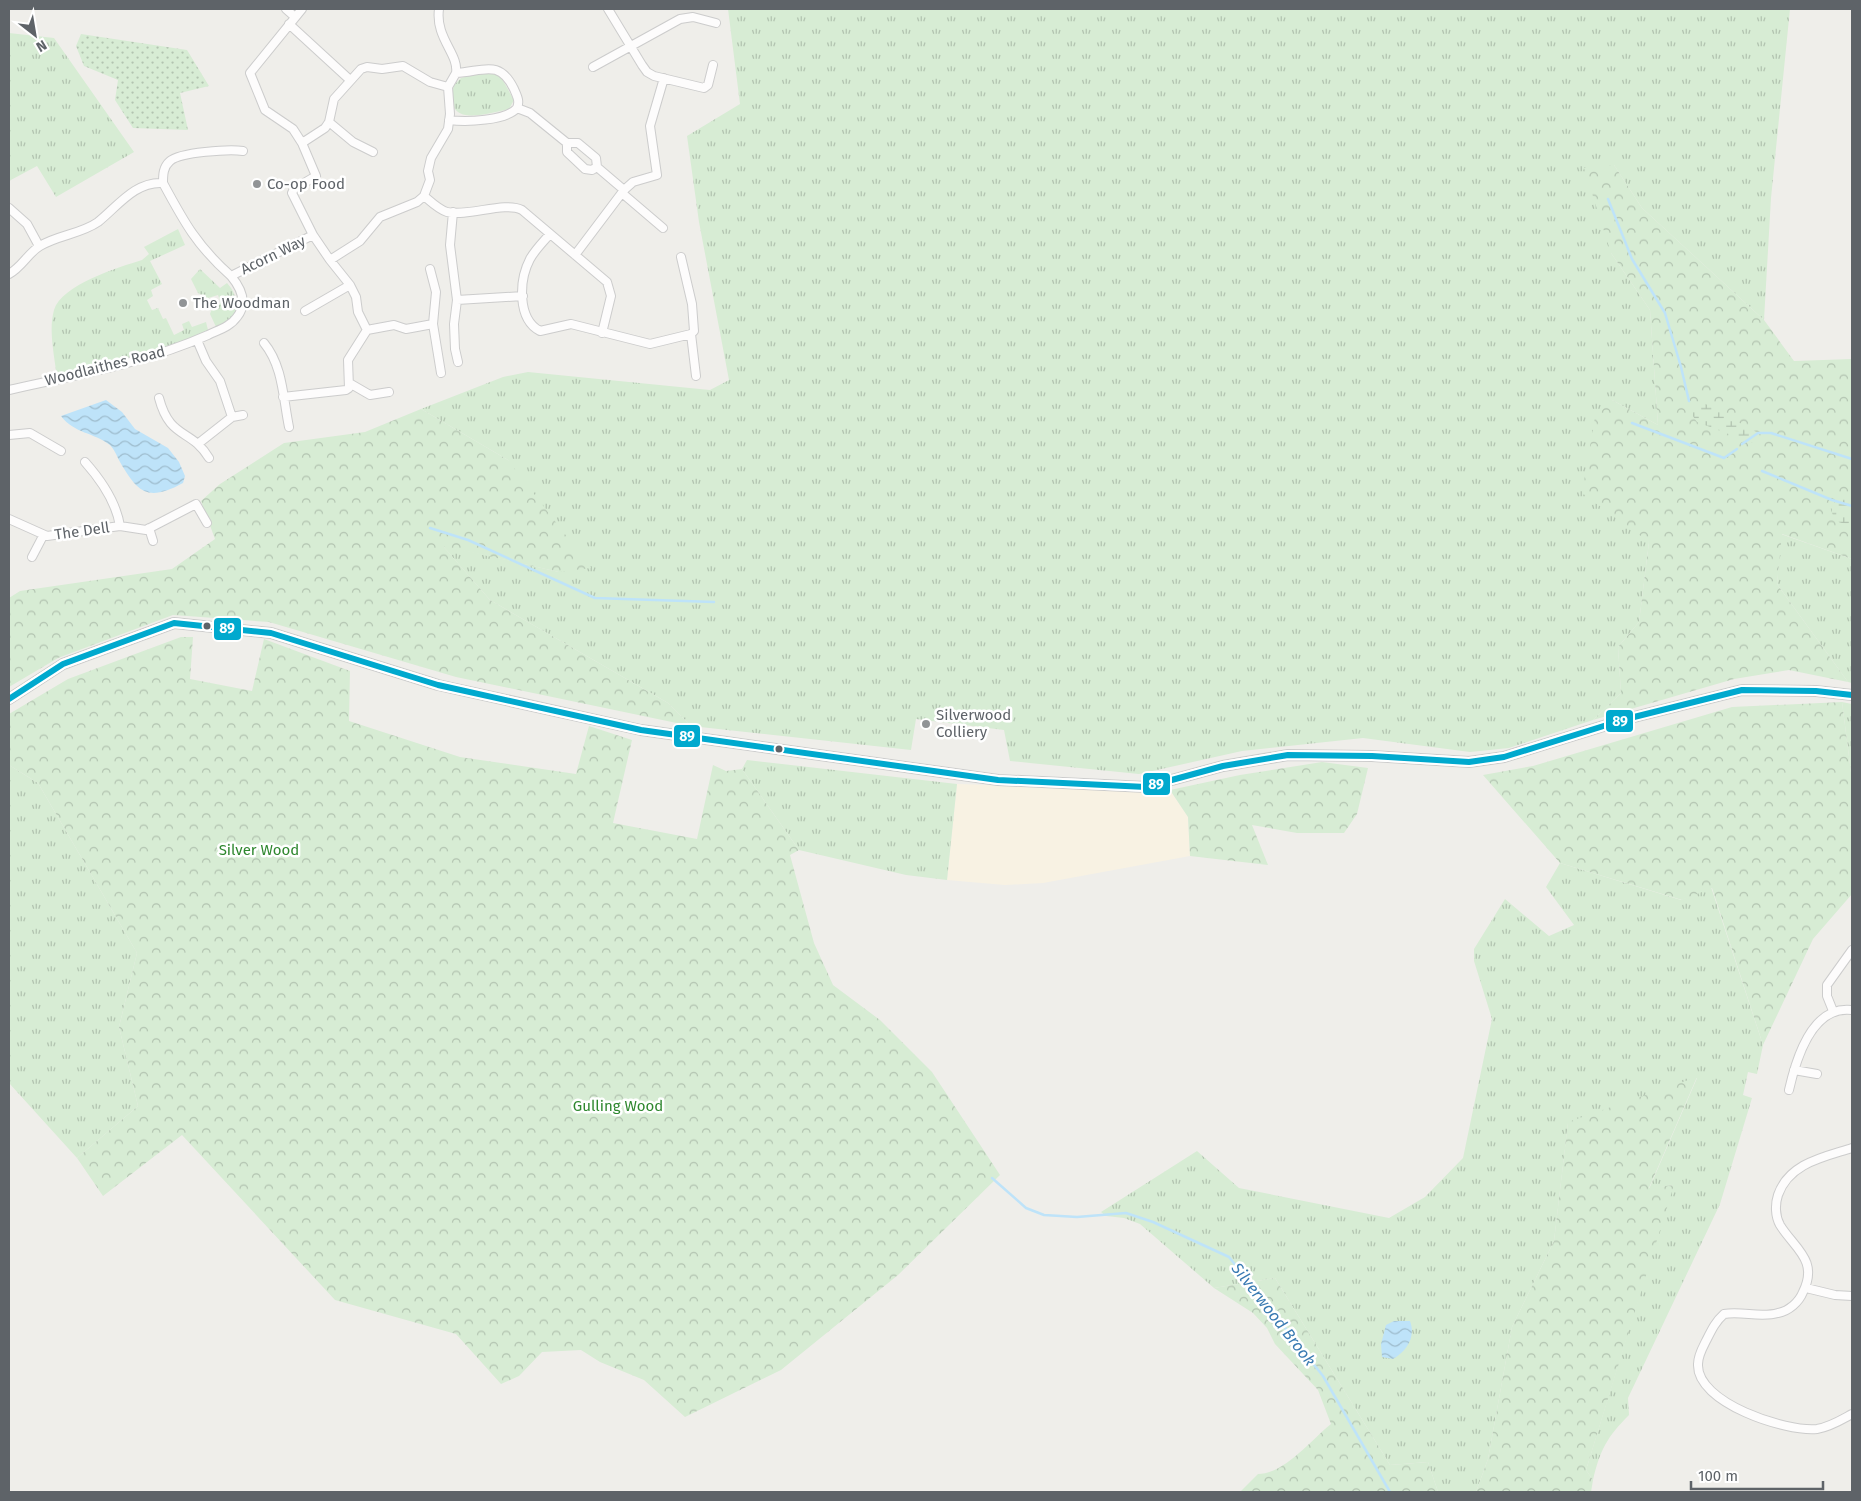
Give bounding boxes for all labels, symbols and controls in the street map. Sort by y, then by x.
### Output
north arrow [10,10,60,60]
text: N [33,36,50,55]
place label: Co-op Food [267,175,345,193]
marker: Co-op Food [251,178,263,190]
street label: Acorn Way [238,231,309,278]
place label: The Woodman [193,294,290,312]
marker: The Woodman [177,297,189,309]
street label: Woodlaithes Road [43,342,167,390]
street label: The Dell [53,518,111,544]
line badge: 89 [213,617,242,641]
text: 89 [219,620,235,637]
unlabelled marker [202,621,212,631]
place label: Silverwood Colliery [936,706,1011,741]
line badge: 89 [1605,709,1634,733]
text: 89 [1612,713,1628,730]
marker: Silverwood Colliery [920,718,932,730]
line badge: 89 [673,724,701,748]
text: 89 [679,728,695,745]
unlabelled marker [774,744,784,754]
line badge: 89 [1142,772,1171,796]
text: 89 [1148,776,1164,793]
park label: Silver Wood [219,841,299,859]
park label: Gulling Wood [573,1097,663,1115]
water label: Silverwood Brook [1227,1258,1320,1370]
scale bar [1691,1458,1824,1490]
text: 100 m [1698,1467,1738,1485]

